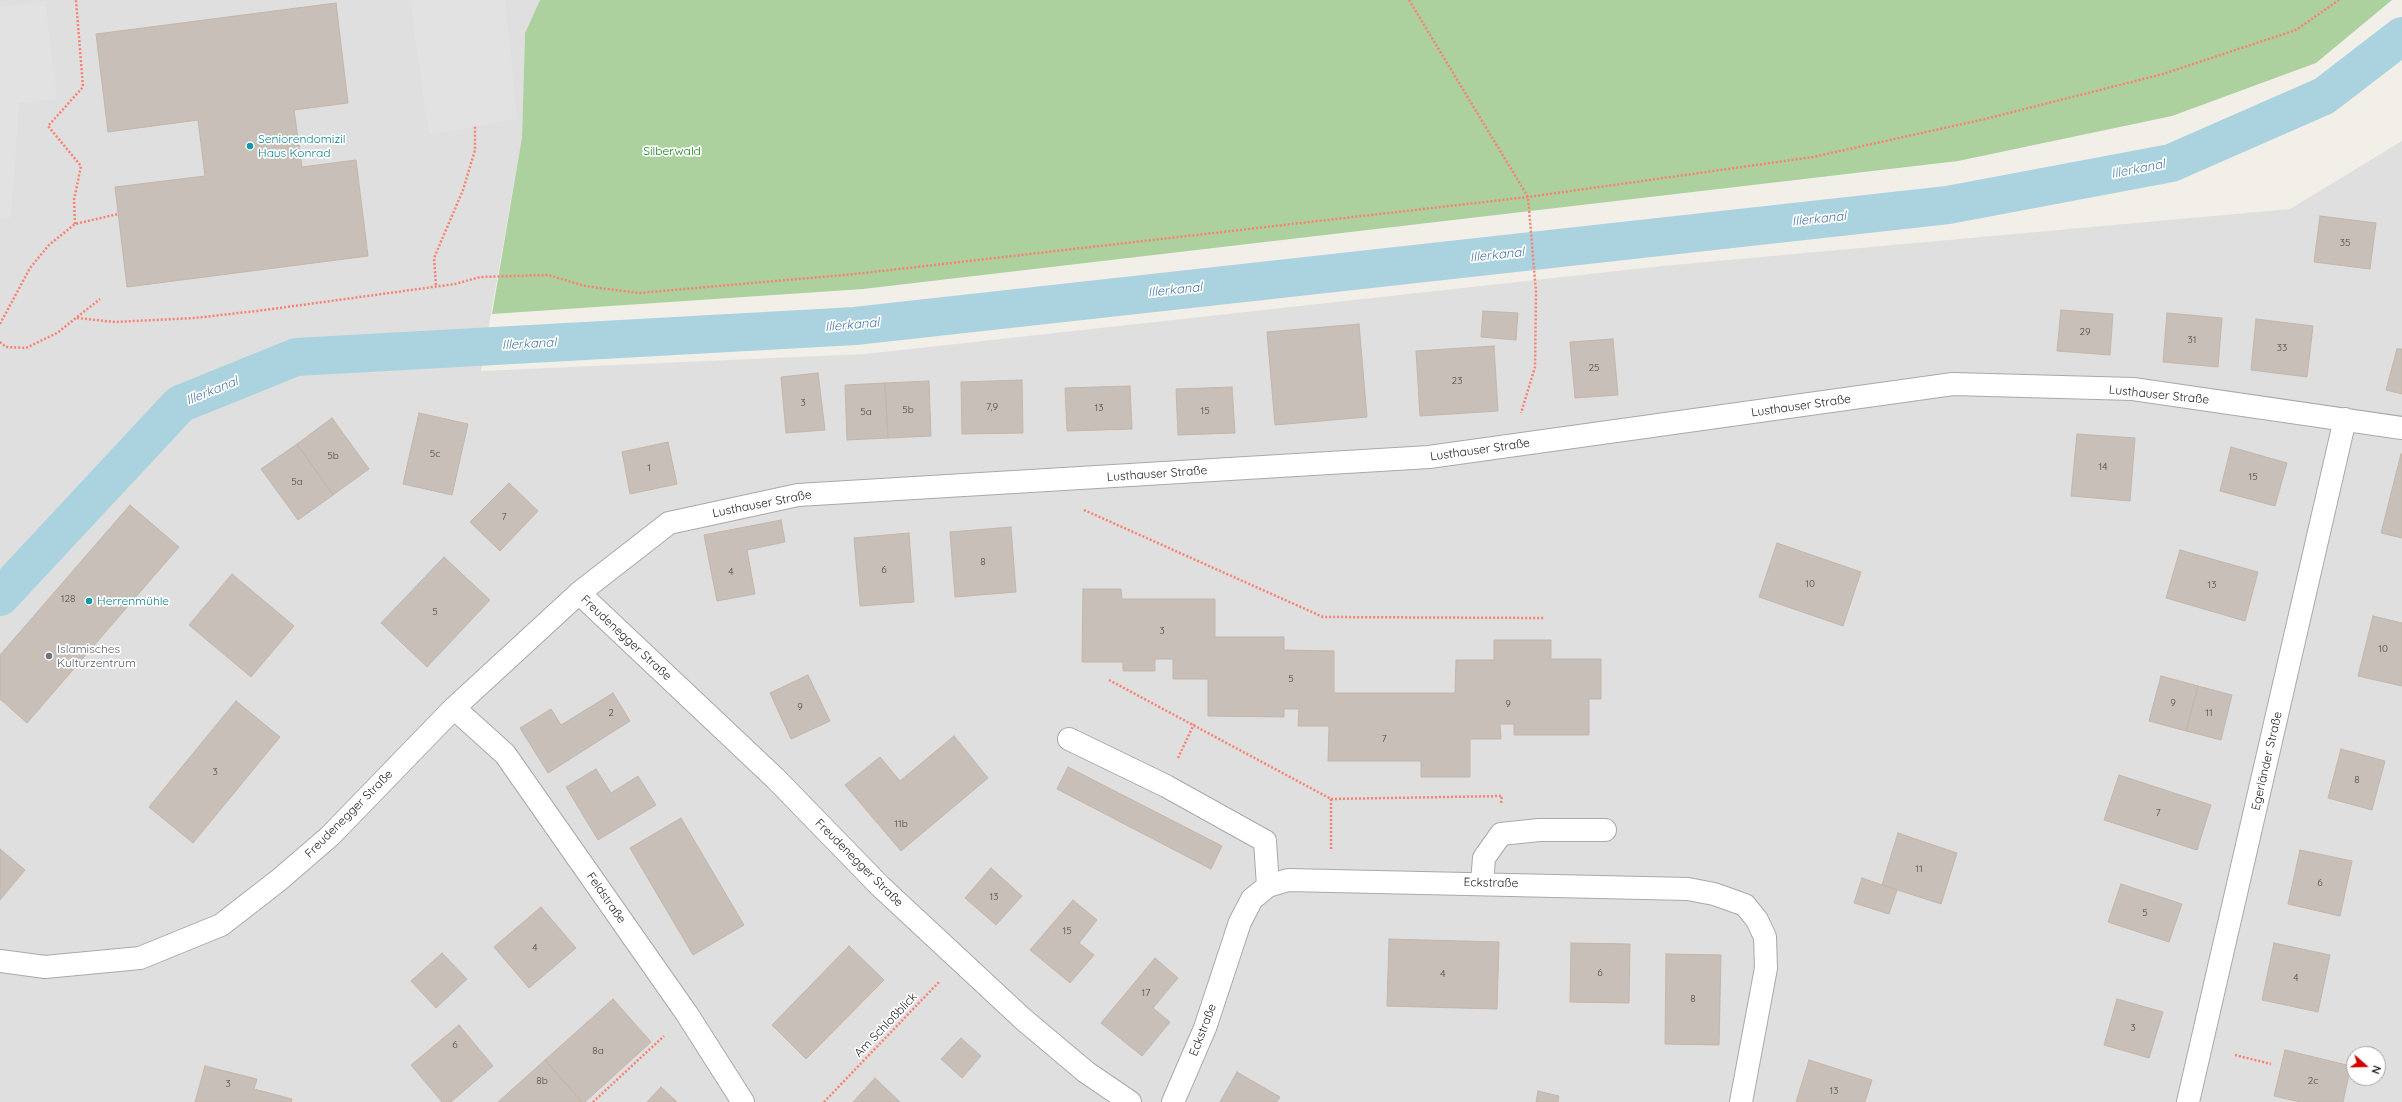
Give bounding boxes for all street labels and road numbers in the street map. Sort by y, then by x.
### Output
street label: Lusthauser Straße [2108,383,2210,407]
street label: Lusthauser Straße [1750,392,1852,420]
street label: Lusthauser Straße [1429,436,1531,464]
street label: Lusthauser Straße [1106,463,1208,485]
street label: Lusthauser Straße [711,487,813,521]
street label: Freudenegger Straße [578,592,674,684]
street label: Egerländer Straße [2249,710,2285,812]
street label: Freudenegger Straße [302,767,396,861]
street label: Freudenegger Straße [812,816,906,910]
street label: Feldstraße [583,870,629,926]
street label: Eckstraße [1463,875,1519,891]
street label: Am Schloßblick [852,990,920,1060]
street label: Eckstraße [1186,1002,1220,1058]

